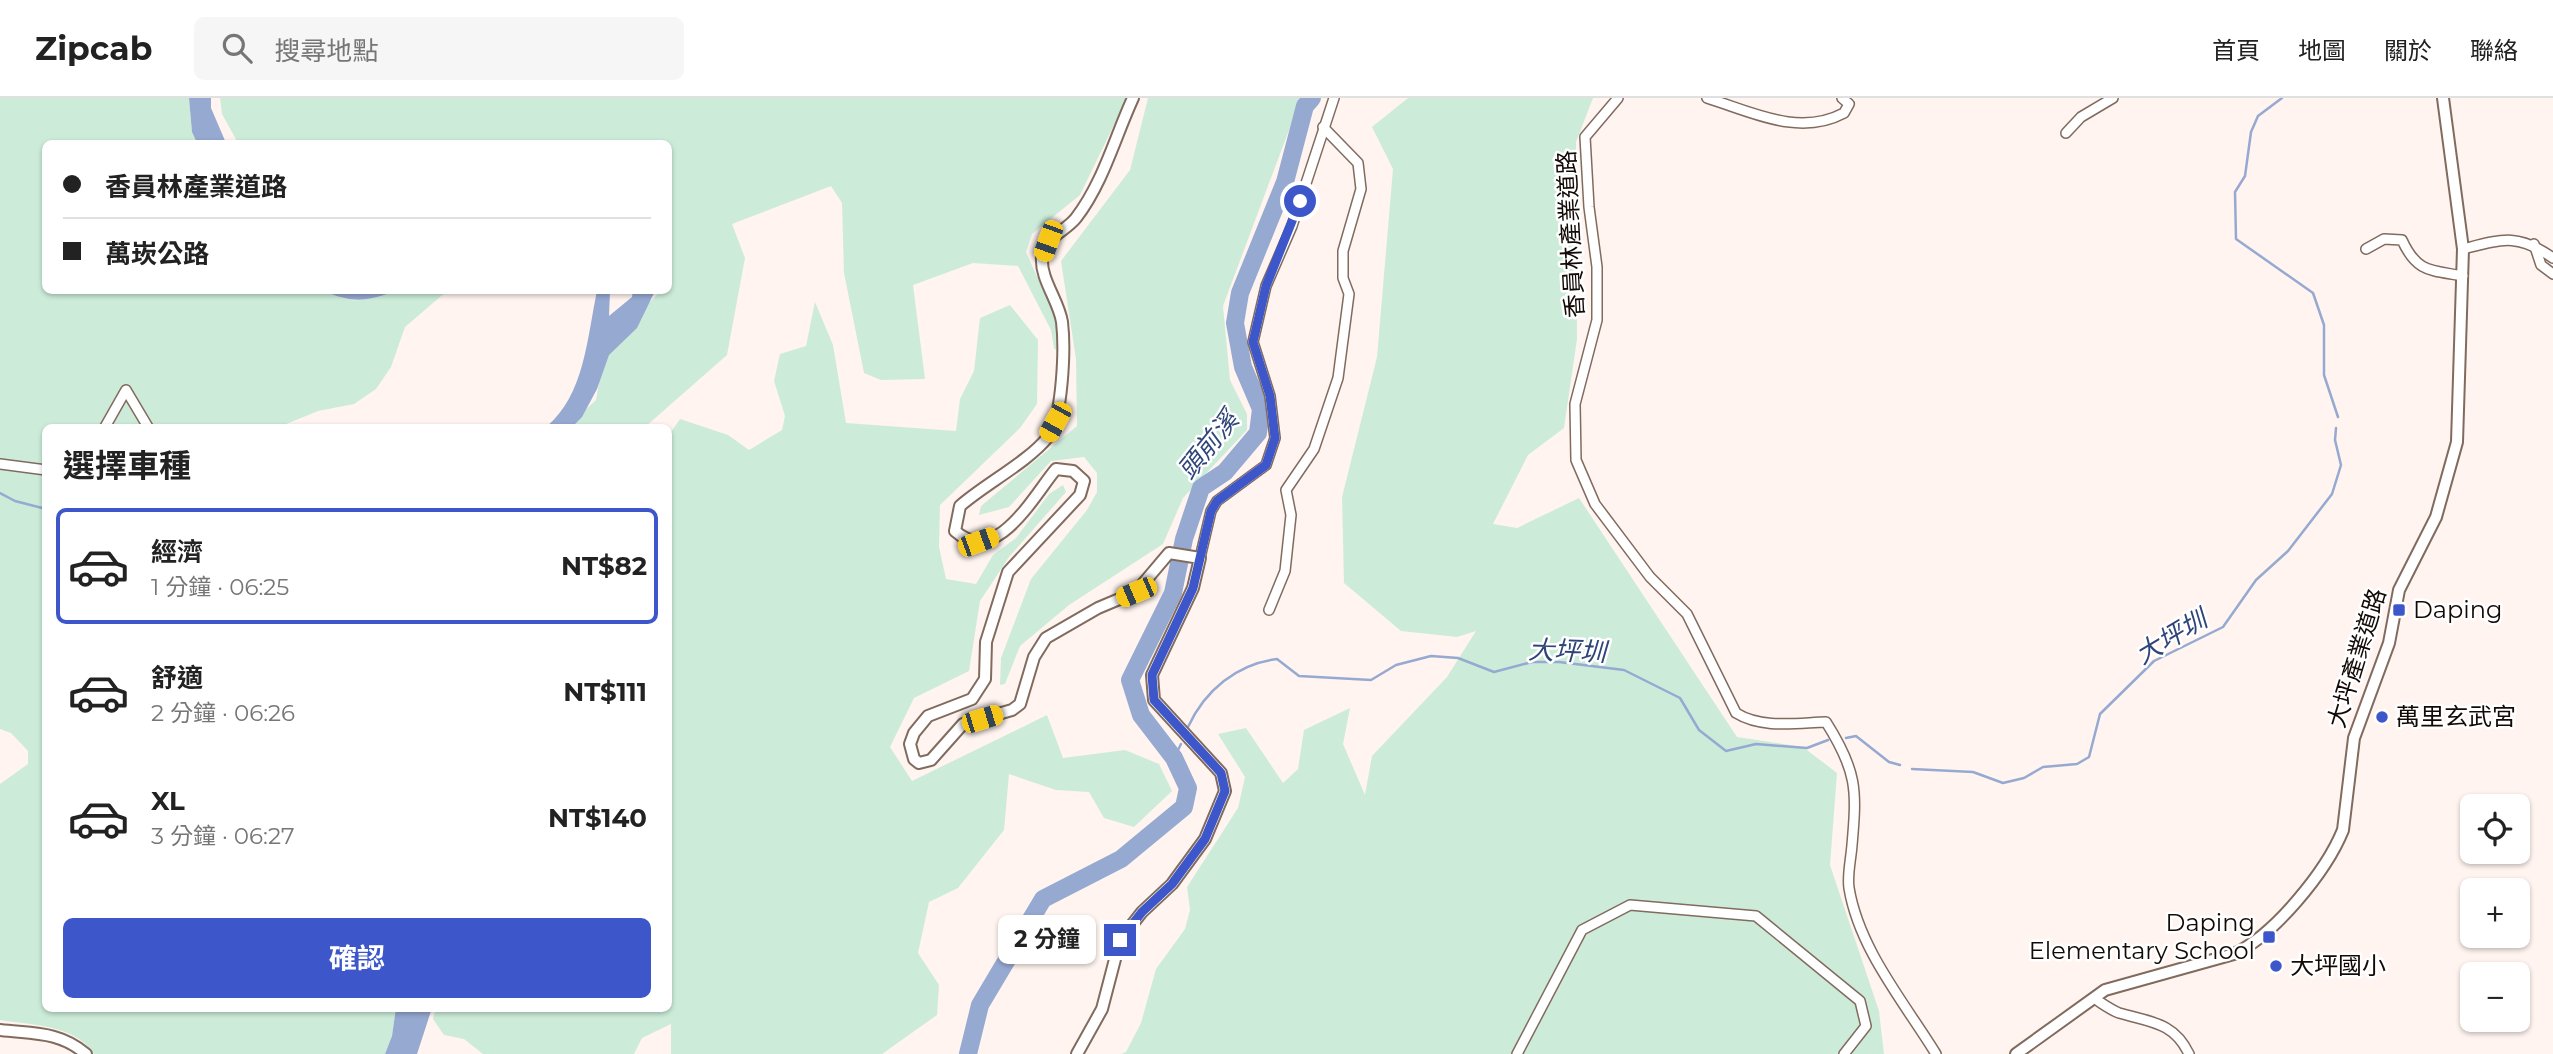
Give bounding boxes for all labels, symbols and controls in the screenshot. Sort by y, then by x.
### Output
search box [194,17,684,80]
text: Zipcab [35,28,152,68]
icon: search [218,29,256,67]
text: 搜尋地點 [274,35,379,67]
text: 首頁 [2212,36,2260,65]
text: 地圖 [2298,36,2346,65]
text: 關於 [2384,36,2432,65]
text: 聯絡 [2470,36,2518,65]
street label: 香員林產業道路 [1552,149,1589,319]
text: 香員林產業道路 [105,171,287,203]
route start [1284,185,1316,217]
car [1031,218,1066,264]
text: 萬崁公路 [105,238,209,270]
car [1036,399,1075,445]
water label: 頭前溪 [1171,402,1247,485]
text: 選擇車種 [63,446,191,485]
car [955,525,1002,559]
icon: car [67,535,130,598]
text: 經濟 [151,536,203,568]
text: NT$82 [561,550,647,582]
text: 1 分鐘 · 06:25 [151,573,289,601]
car [1113,574,1160,610]
street label: 大坪產業道路 [2322,585,2391,731]
place label: Daping [2413,595,2502,624]
water label: 大坪圳 [2129,601,2216,671]
marker: Daping [2391,602,2407,618]
water label: 大坪圳 [1527,634,1611,668]
icon: car [67,661,130,724]
text: 舒適 [151,662,203,694]
text: NT$111 [563,676,647,708]
text: 2 分鐘 · 06:26 [151,699,295,727]
place label: 萬里玄武宮 [2396,702,2516,731]
car [959,703,1006,735]
marker: 萬里玄武宮 [2374,709,2390,725]
text: XL [151,785,185,817]
icon: car [67,787,130,850]
map controls [2460,794,2530,1032]
button: locate [2460,794,2530,864]
text: NT$140 [548,802,647,834]
text: 3 分鐘 · 06:27 [151,822,295,850]
button: + [2460,878,2530,948]
place label: Daping Elementary School [2029,908,2255,965]
callout: 2 分鐘 [998,916,1096,964]
button: 確認 [63,918,651,998]
route end [1104,924,1136,956]
text: 2 分鐘 [1014,925,1080,953]
marker: Daping Elementary School [2261,929,2277,945]
place label: 大坪國小 [2290,951,2386,980]
marker: 大坪國小 [2268,958,2284,974]
button: − [2460,962,2530,1032]

